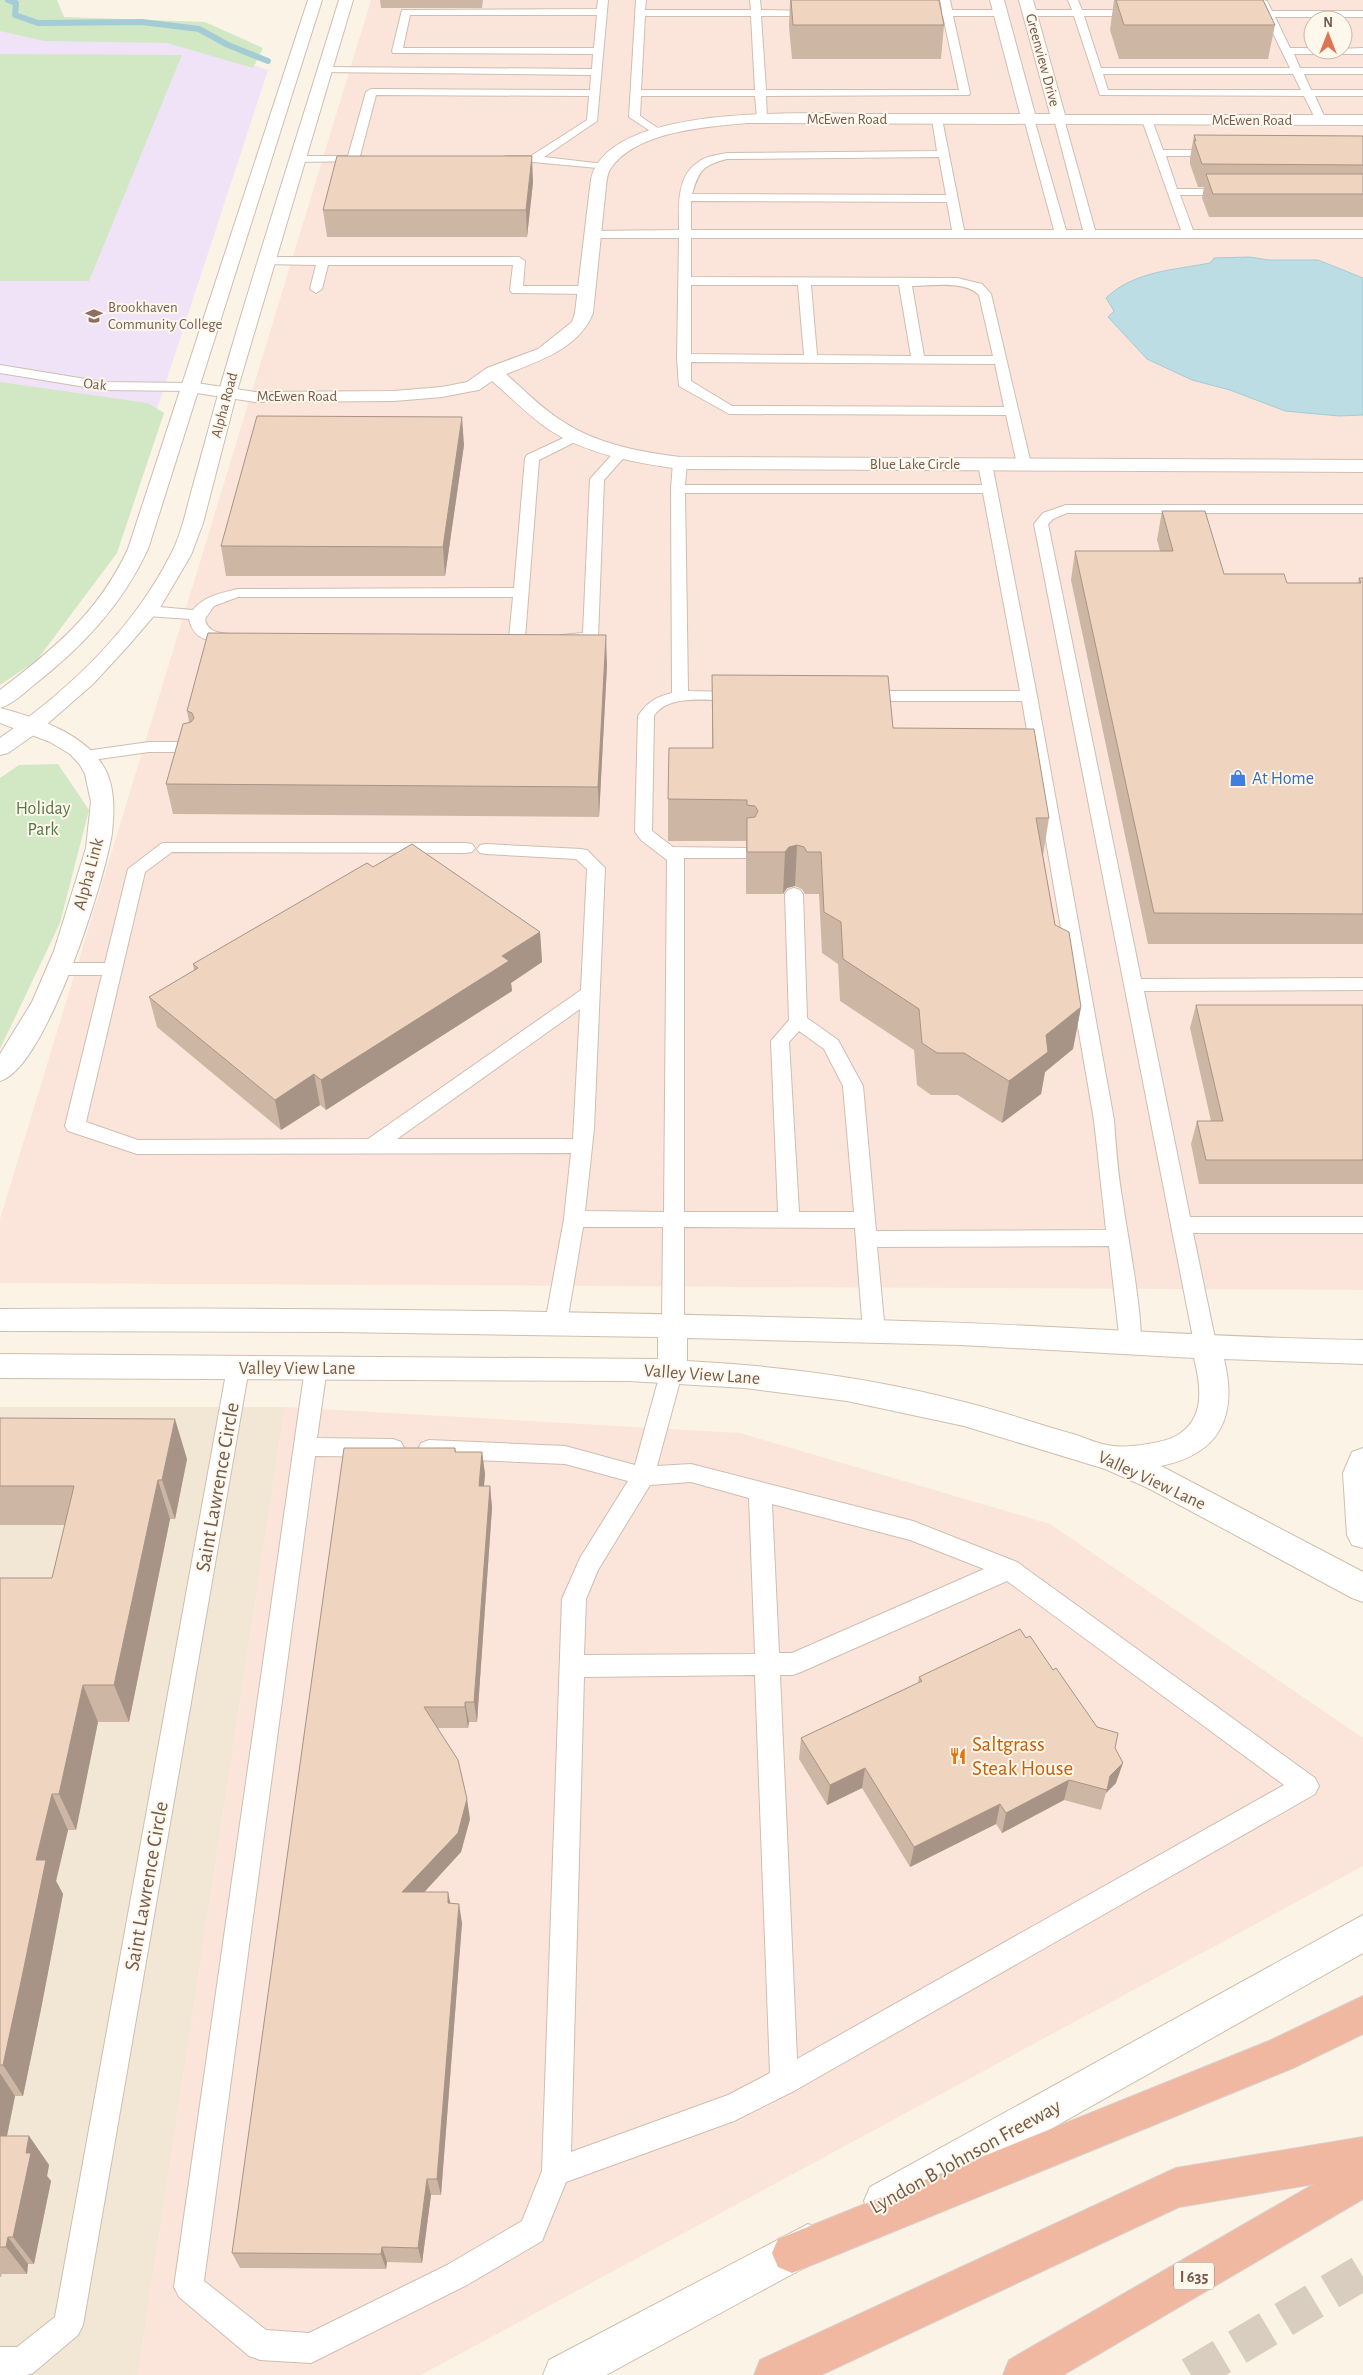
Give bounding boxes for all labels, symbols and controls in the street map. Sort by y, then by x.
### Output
north arrow [1303,10,1353,60]
street label: Greenview Drive [1023,12,1062,108]
text: N [1323,16,1333,30]
street label: McEwen Road [807,112,887,127]
street label: McEwen Road [1212,113,1292,128]
place label: Brookhaven Community College [108,300,222,332]
school or university icon: Brookhaven Community College [84,306,104,326]
street label: Alpha Road [209,371,240,439]
street label: Oak [83,376,107,393]
street label: McEwen Road [257,389,337,404]
street label: Blue Lake Circle [870,457,960,472]
shop icon: At Home [1228,768,1248,788]
place label: At Home [1252,770,1314,788]
park label: Holiday Park [16,800,71,839]
street label: Alpha Link [71,835,107,912]
street label: Valley View Lane [239,1360,355,1378]
street label: Valley View Lane [643,1362,761,1388]
street label: Saint Lawrence Circle [192,1401,243,1574]
street label: Valley View Lane [1095,1448,1208,1514]
place label: Saltgrass Steak House [972,1734,1073,1779]
restaurant icon: Saltgrass Steak House [948,1746,968,1766]
street label: Saint Lawrence Circle [121,1800,172,1973]
street label: Lyndon B Johnson Freeway [866,2095,1064,2218]
road number: I 635 [1174,2262,1214,2290]

